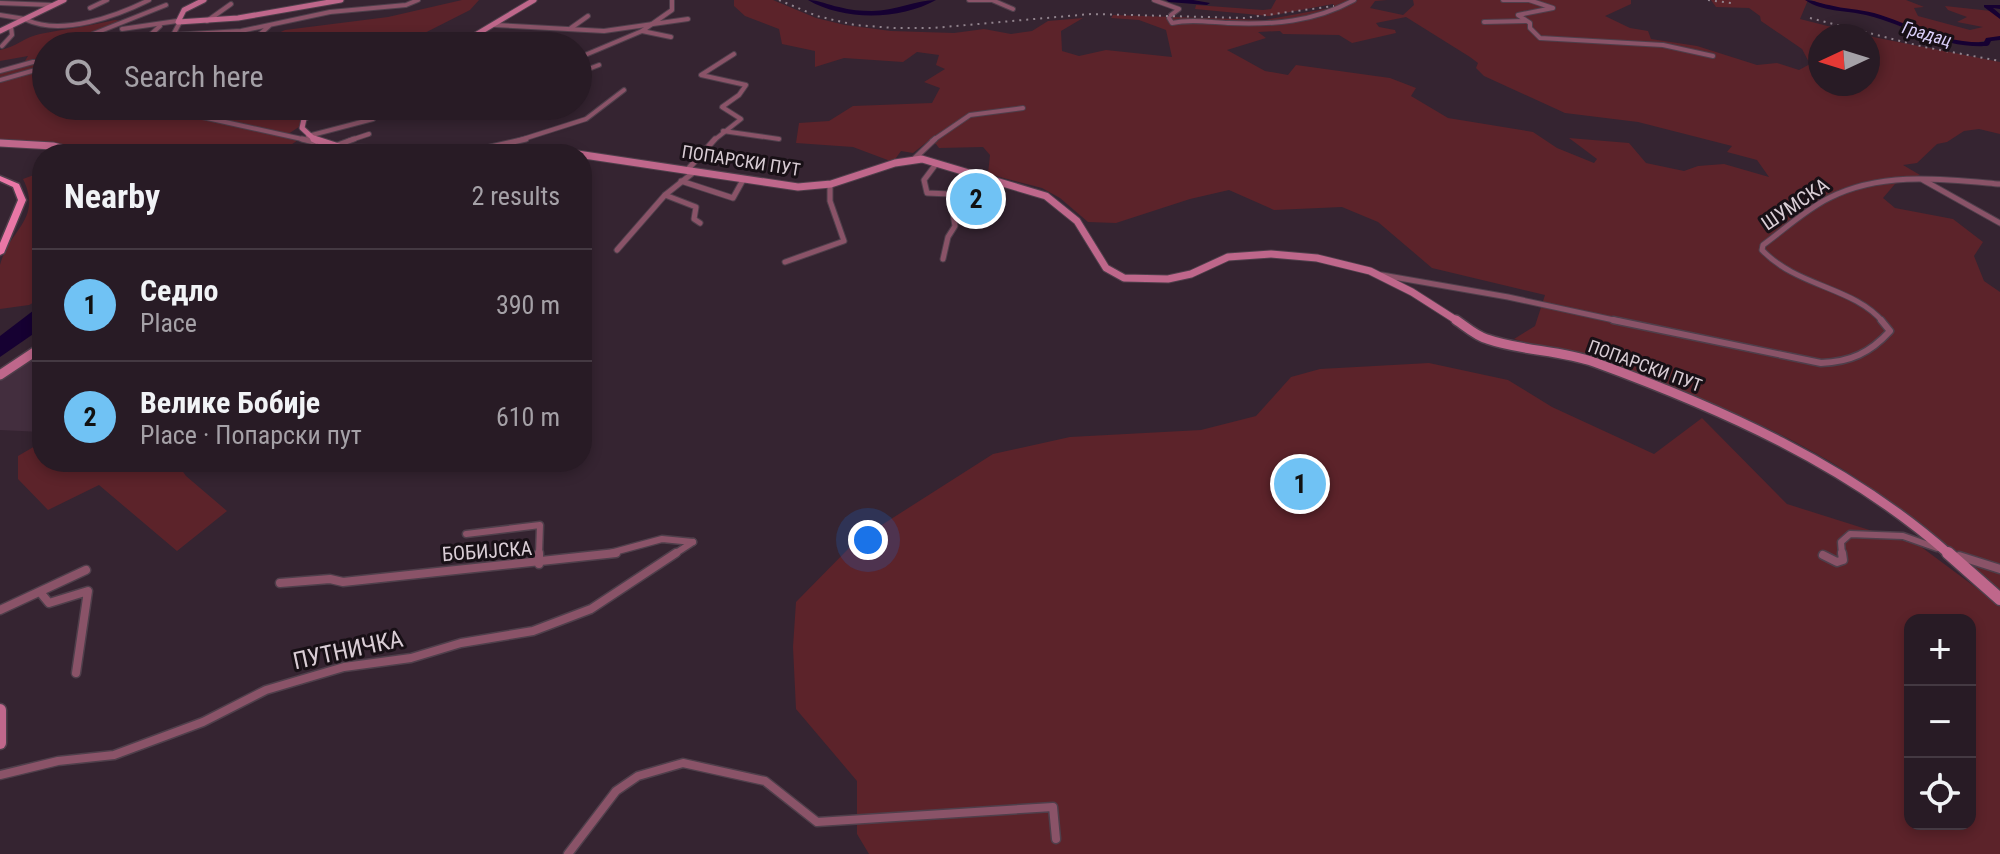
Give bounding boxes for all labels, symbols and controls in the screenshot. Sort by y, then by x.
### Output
water label: Градац [1900,16,1954,51]
north arrow [1808,24,1880,96]
search box [32,32,592,120]
icon: search [60,54,104,98]
text: Search here [124,59,264,94]
street label: ПОПАРСКИ ПУТ [680,141,802,180]
pin: 2 [950,169,1002,229]
street label: ШУМСКА [1757,172,1834,235]
text: Nearby [64,176,160,216]
text: 2 results [471,181,560,211]
text: Седло [140,273,218,308]
text: 1 [83,290,97,320]
text: 390 m [496,290,560,320]
text: Place [140,308,197,338]
street label: ПОПАРСКИ ПУТ [1585,335,1705,396]
text: Велике Бобије [140,385,320,420]
text: 2 [83,402,97,432]
text: 610 m [496,402,560,432]
text: Place · Попарски пут [140,420,362,450]
pin: 1 [1274,454,1326,514]
your location [848,520,888,560]
street label: БОБИЈСКА [441,536,533,566]
map controls [1904,614,1976,830]
button: + [1904,614,1976,686]
street label: ПУТНИЧКА [290,625,406,675]
button: − [1904,686,1976,758]
button: locate [1904,758,1976,830]

